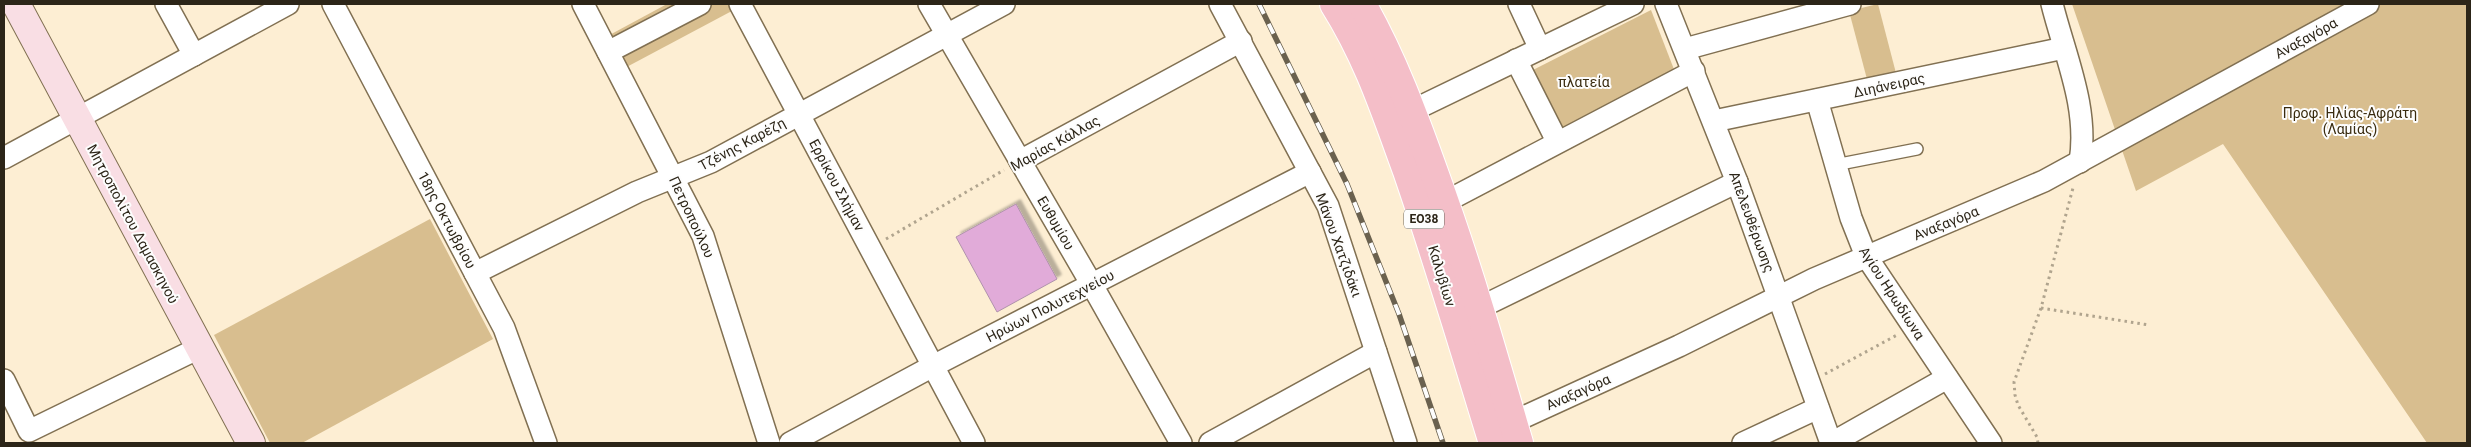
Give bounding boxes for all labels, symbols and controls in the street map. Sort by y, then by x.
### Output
street label: Αναξαγόρα [2272,14,2340,62]
street label: Διηάνειρας [1852,70,1926,100]
park label: πλατεία [1558,74,1610,90]
park label: Προφ. Ηλίας-Αφράτη (Λαμίας) [2283,105,2417,138]
street label: Μαρίας Κάλλας [1008,112,1102,174]
street label: Τζένης Καρέζη [696,114,788,174]
street label: Ερρίκου Σλήμαν [806,136,868,234]
street label: Μητροπολίτου Δαμασκηνού [84,142,182,306]
street label: 18ης Οκτωβρίου [415,169,479,271]
street label: Απελευθέρωσης [1726,169,1778,275]
street label: Πετροπούλου [666,174,718,260]
street label: Μάνου Χατζιδάκι [1313,191,1365,300]
street label: Ευθυμίου [1034,193,1078,253]
street label: Αναξαγόρα [1911,203,1981,243]
road number: ΕΟ38 [1404,210,1444,228]
street label: Καλυβίων [1425,244,1459,309]
street label: Αγίου Ηρωδίωνα [1856,244,1928,342]
street label: Ηρώων Πολυτεχνείου [983,267,1117,345]
street label: Αναξαγόρα [1543,371,1613,413]

